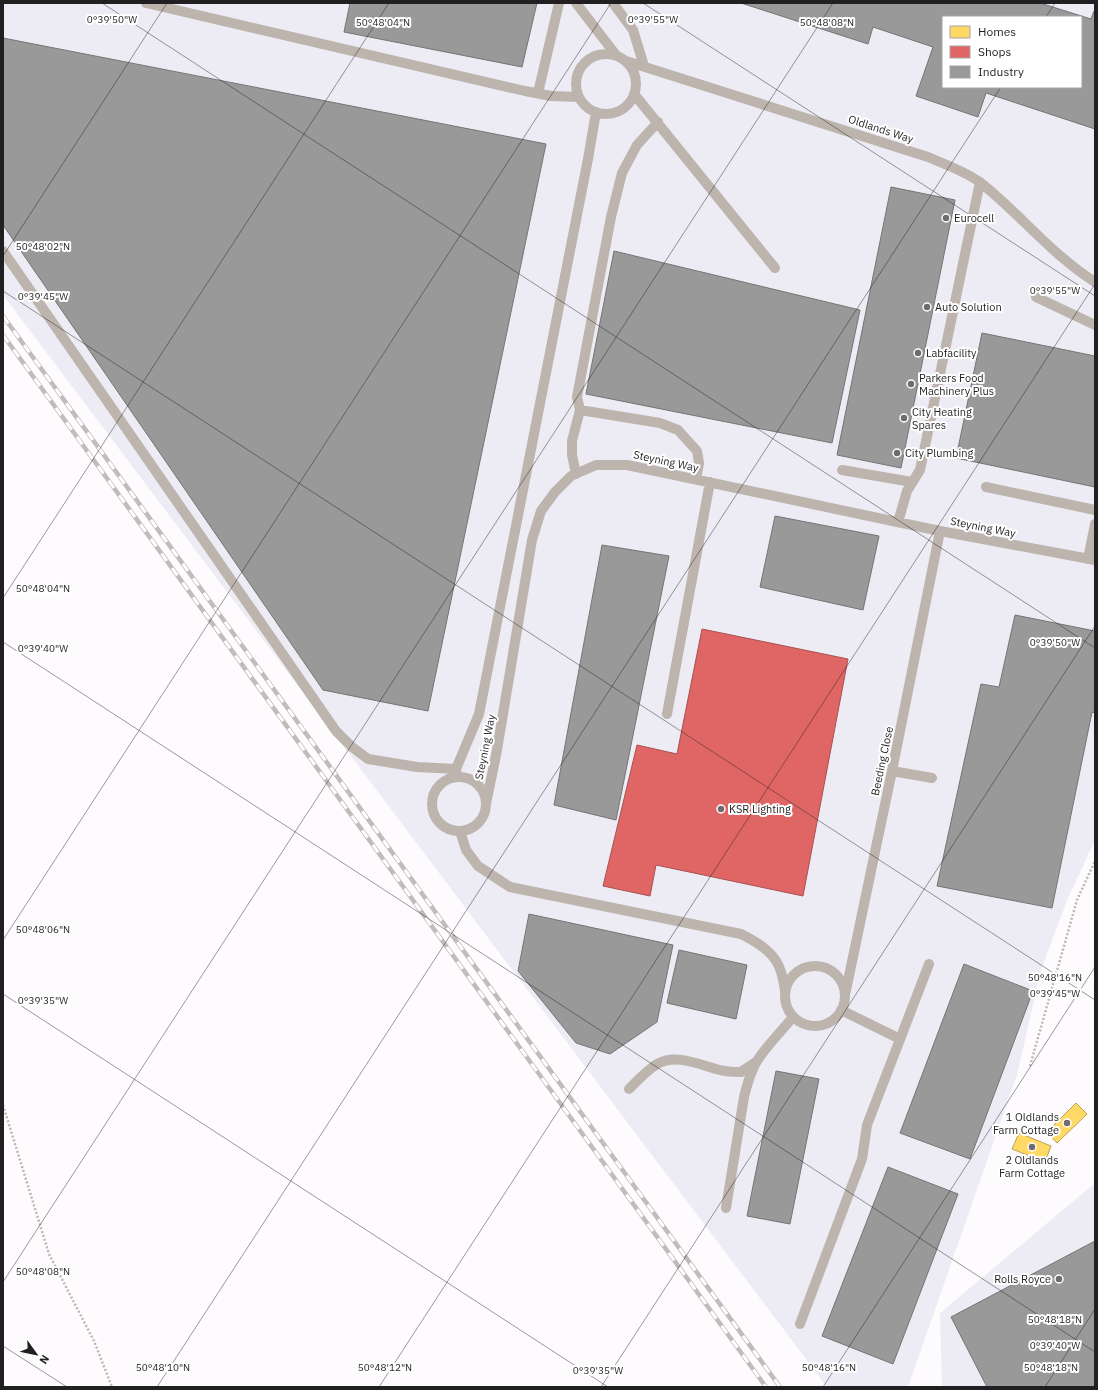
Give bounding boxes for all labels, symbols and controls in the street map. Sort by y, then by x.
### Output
text: 0°39'50"W [87,13,137,26]
text: 0°39'55"W [628,13,678,26]
text: 50°48'04"N [356,16,410,29]
text: 50°48'08"N [800,16,854,29]
legend [942,16,1082,88]
text: Homes [978,24,1016,39]
text: Shops [978,44,1011,59]
text: Industry [978,64,1024,79]
street label: Oldlands Way [847,112,916,146]
place label: Eurocell [954,211,994,225]
marker: Eurocell [941,213,951,223]
text: 50°48'02"N [16,240,70,253]
text: 0°39'55"W [1030,284,1080,297]
text: 0°39'45"W [18,290,68,303]
place label: Auto Solution [935,300,1002,314]
marker: Auto Solution [922,302,932,312]
place label: Labfacility [926,346,977,360]
marker: Labfacility [913,348,923,358]
place label: Parkers Food Machinery Plus [919,371,994,398]
marker: Parkers Food Machinery Plus [906,379,916,389]
place label: City Heating Spares [912,405,972,432]
marker: City Heating Spares [899,413,909,423]
place label: City Plumbing [905,446,973,460]
street label: Steyning Way [632,447,700,475]
marker: City Plumbing [892,448,902,458]
street label: Steyning Way [949,514,1017,540]
text: 50°48'04"N [16,582,70,595]
text: 0°39'50"W [1030,636,1080,649]
text: 0°39'40"W [18,642,68,655]
street label: Steyning Way [472,713,498,781]
street label: Beeding Close [868,725,896,797]
place label: KSR Lighting [729,802,791,816]
marker: KSR Lighting [716,804,726,814]
text: 50°48'06"N [16,923,70,936]
text: 50°48'16"N [1028,971,1082,984]
text: 0°39'45"W [1030,987,1080,1000]
text: 0°39'35"W [18,994,68,1007]
place label: 1 Oldlands Farm Cottage [993,1110,1059,1137]
marker: 1 Oldlands Farm Cottage [1062,1118,1072,1128]
marker: 2 Oldlands Farm Cottage [1027,1142,1037,1152]
place label: 2 Oldlands Farm Cottage [999,1153,1065,1180]
text: 50°48'08"N [16,1265,70,1278]
place label: Rolls Royce [994,1272,1051,1286]
marker: Rolls Royce [1054,1274,1064,1284]
text: 50°48'18"N [1028,1313,1082,1326]
north arrow [16,1334,56,1374]
text: 0°39'40"W [1030,1339,1080,1352]
text: N [36,1352,52,1367]
text: 50°48'10"N [136,1361,190,1374]
text: 50°48'12"N [358,1361,412,1374]
text: 50°48'16"N [802,1361,856,1374]
text: 50°48'18"N [1024,1361,1078,1374]
text: 0°39'35"W [573,1364,623,1377]

